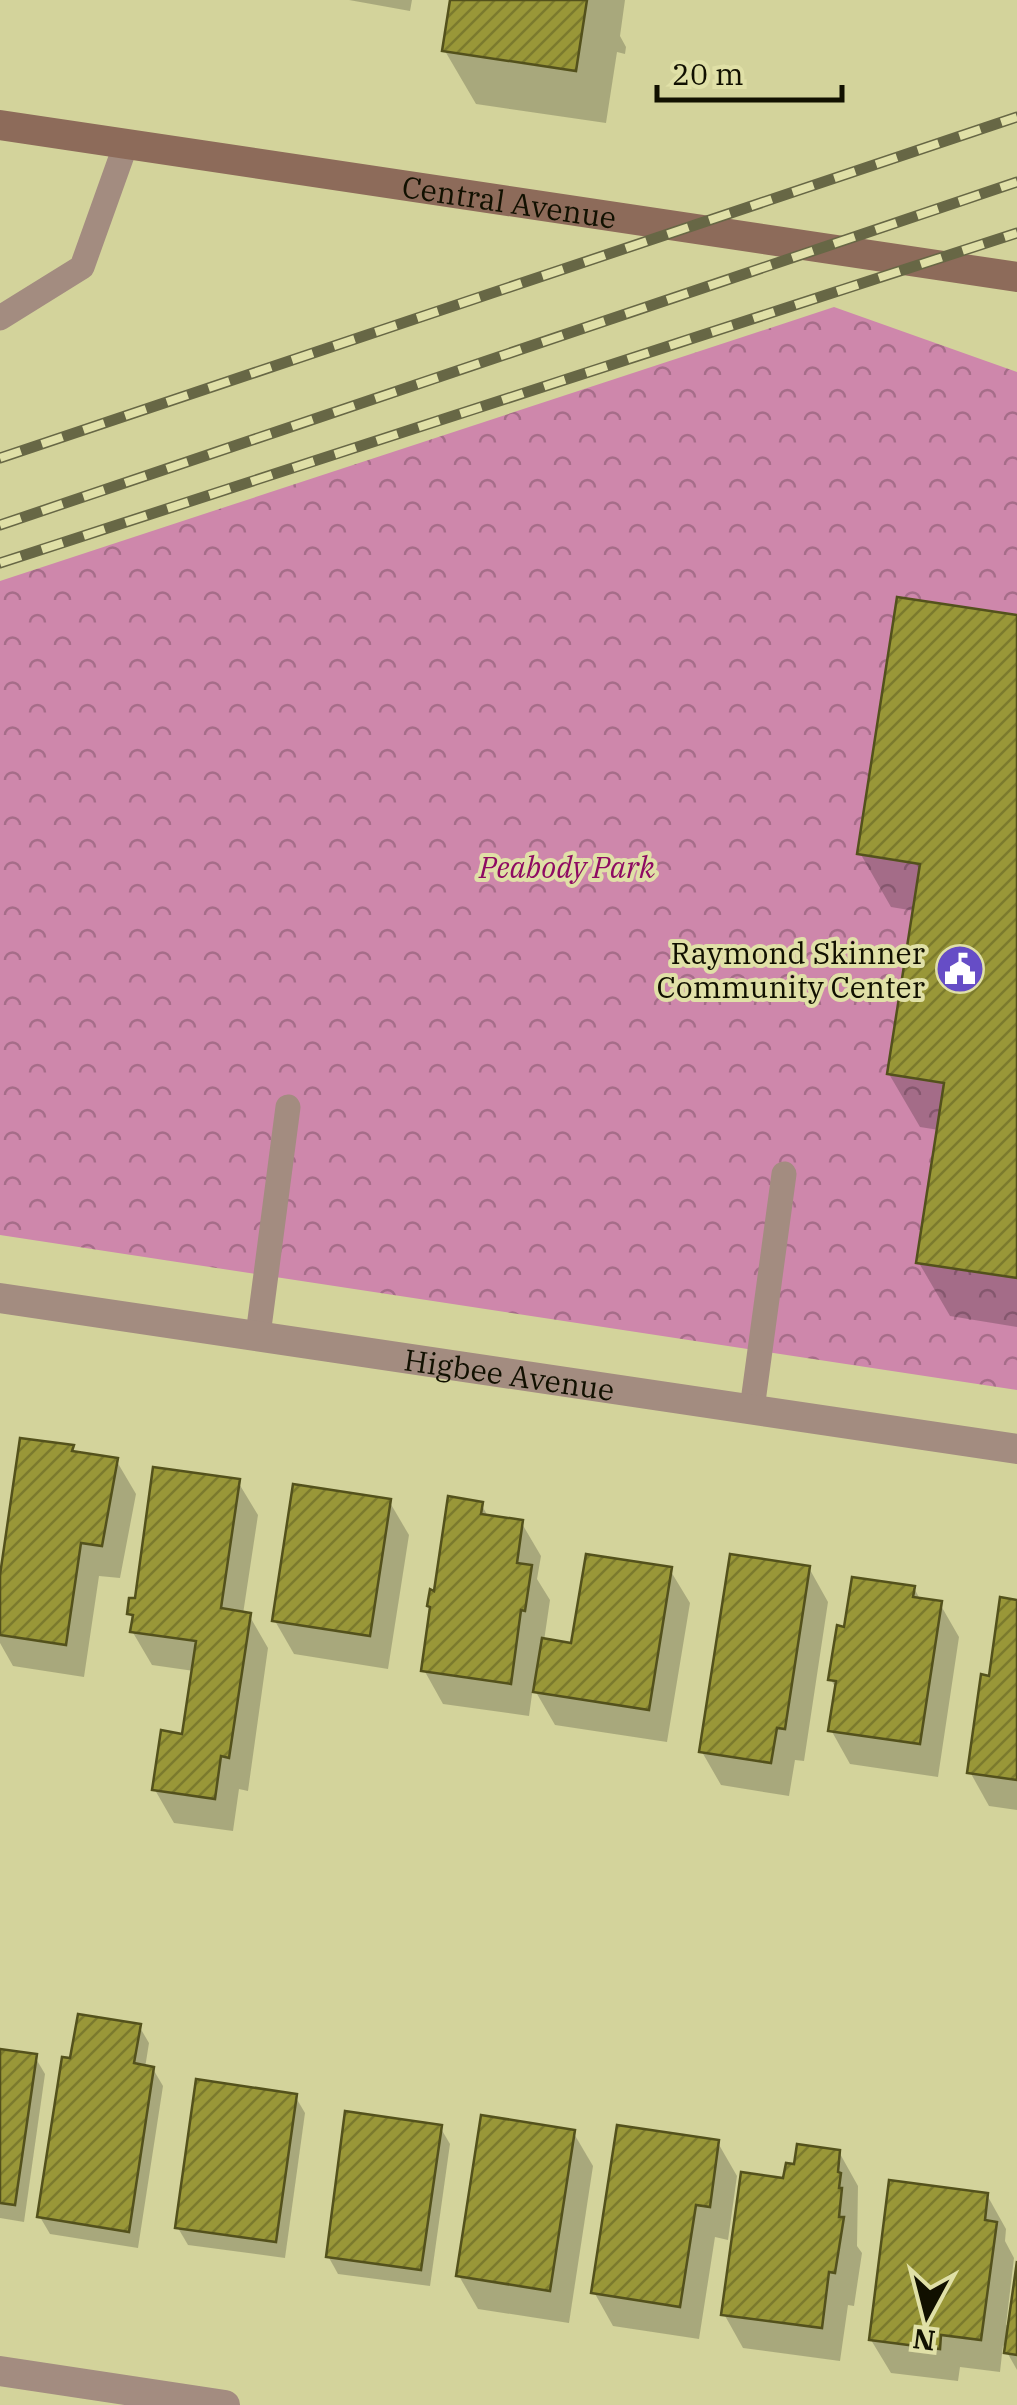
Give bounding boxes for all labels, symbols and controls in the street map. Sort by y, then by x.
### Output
scale bar [657,40,842,102]
text: 20 m [672,54,744,93]
street label: Central Avenue [400,166,619,236]
park label: Peabody Park [478,847,655,886]
place label: Raymond Skinner Community Center [657,933,925,1006]
public building icon: Raymond Skinner Community Center [934,943,986,995]
street label: Higbee Avenue [402,1339,617,1409]
north arrow [877,2265,977,2365]
text: N [911,2321,937,2360]

